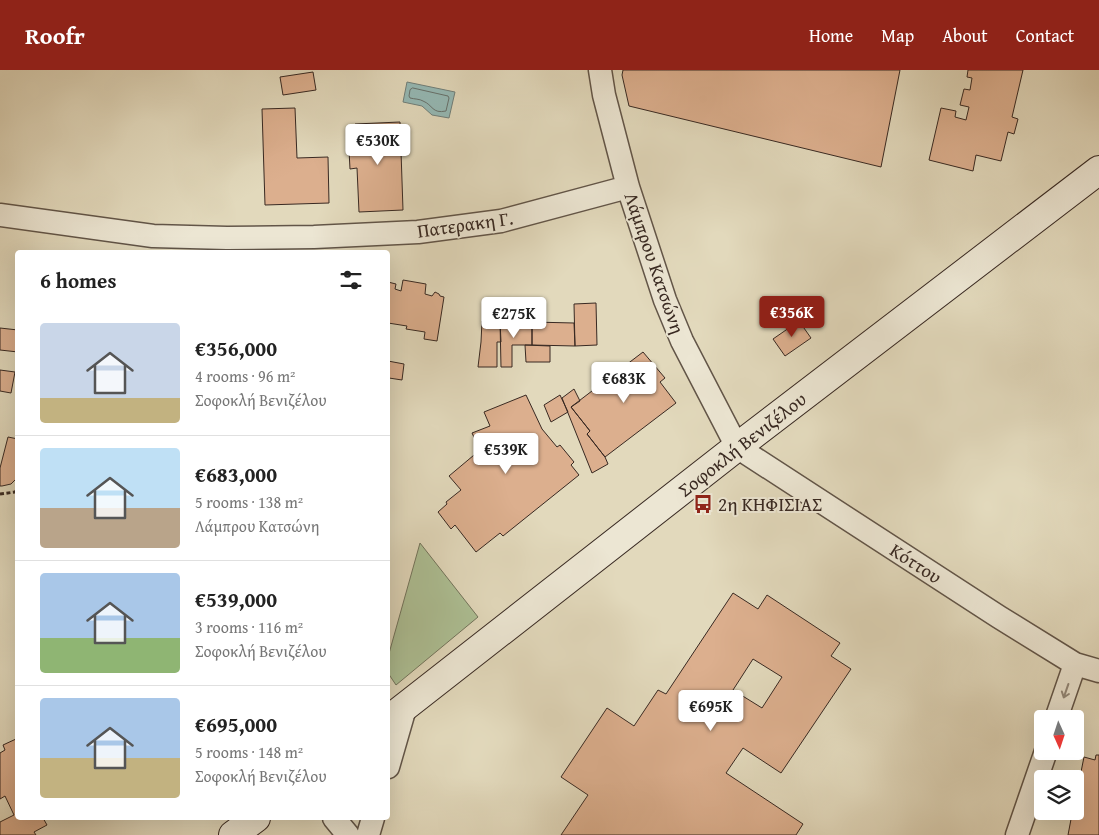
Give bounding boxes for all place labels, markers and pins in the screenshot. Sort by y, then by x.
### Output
pin: €530K [343,124,413,166]
pin: €275K [479,296,549,339]
pin: €356K [757,296,827,338]
pin: €683K [589,362,659,404]
pin: €539K [471,432,541,475]
place label: 2η ΚΗΦΙΣΙΑΣ [718,490,822,518]
bus stop icon: 2η ΚΗΦΙΣΙΑΣ [692,493,714,515]
pin: €695K [676,690,746,732]

